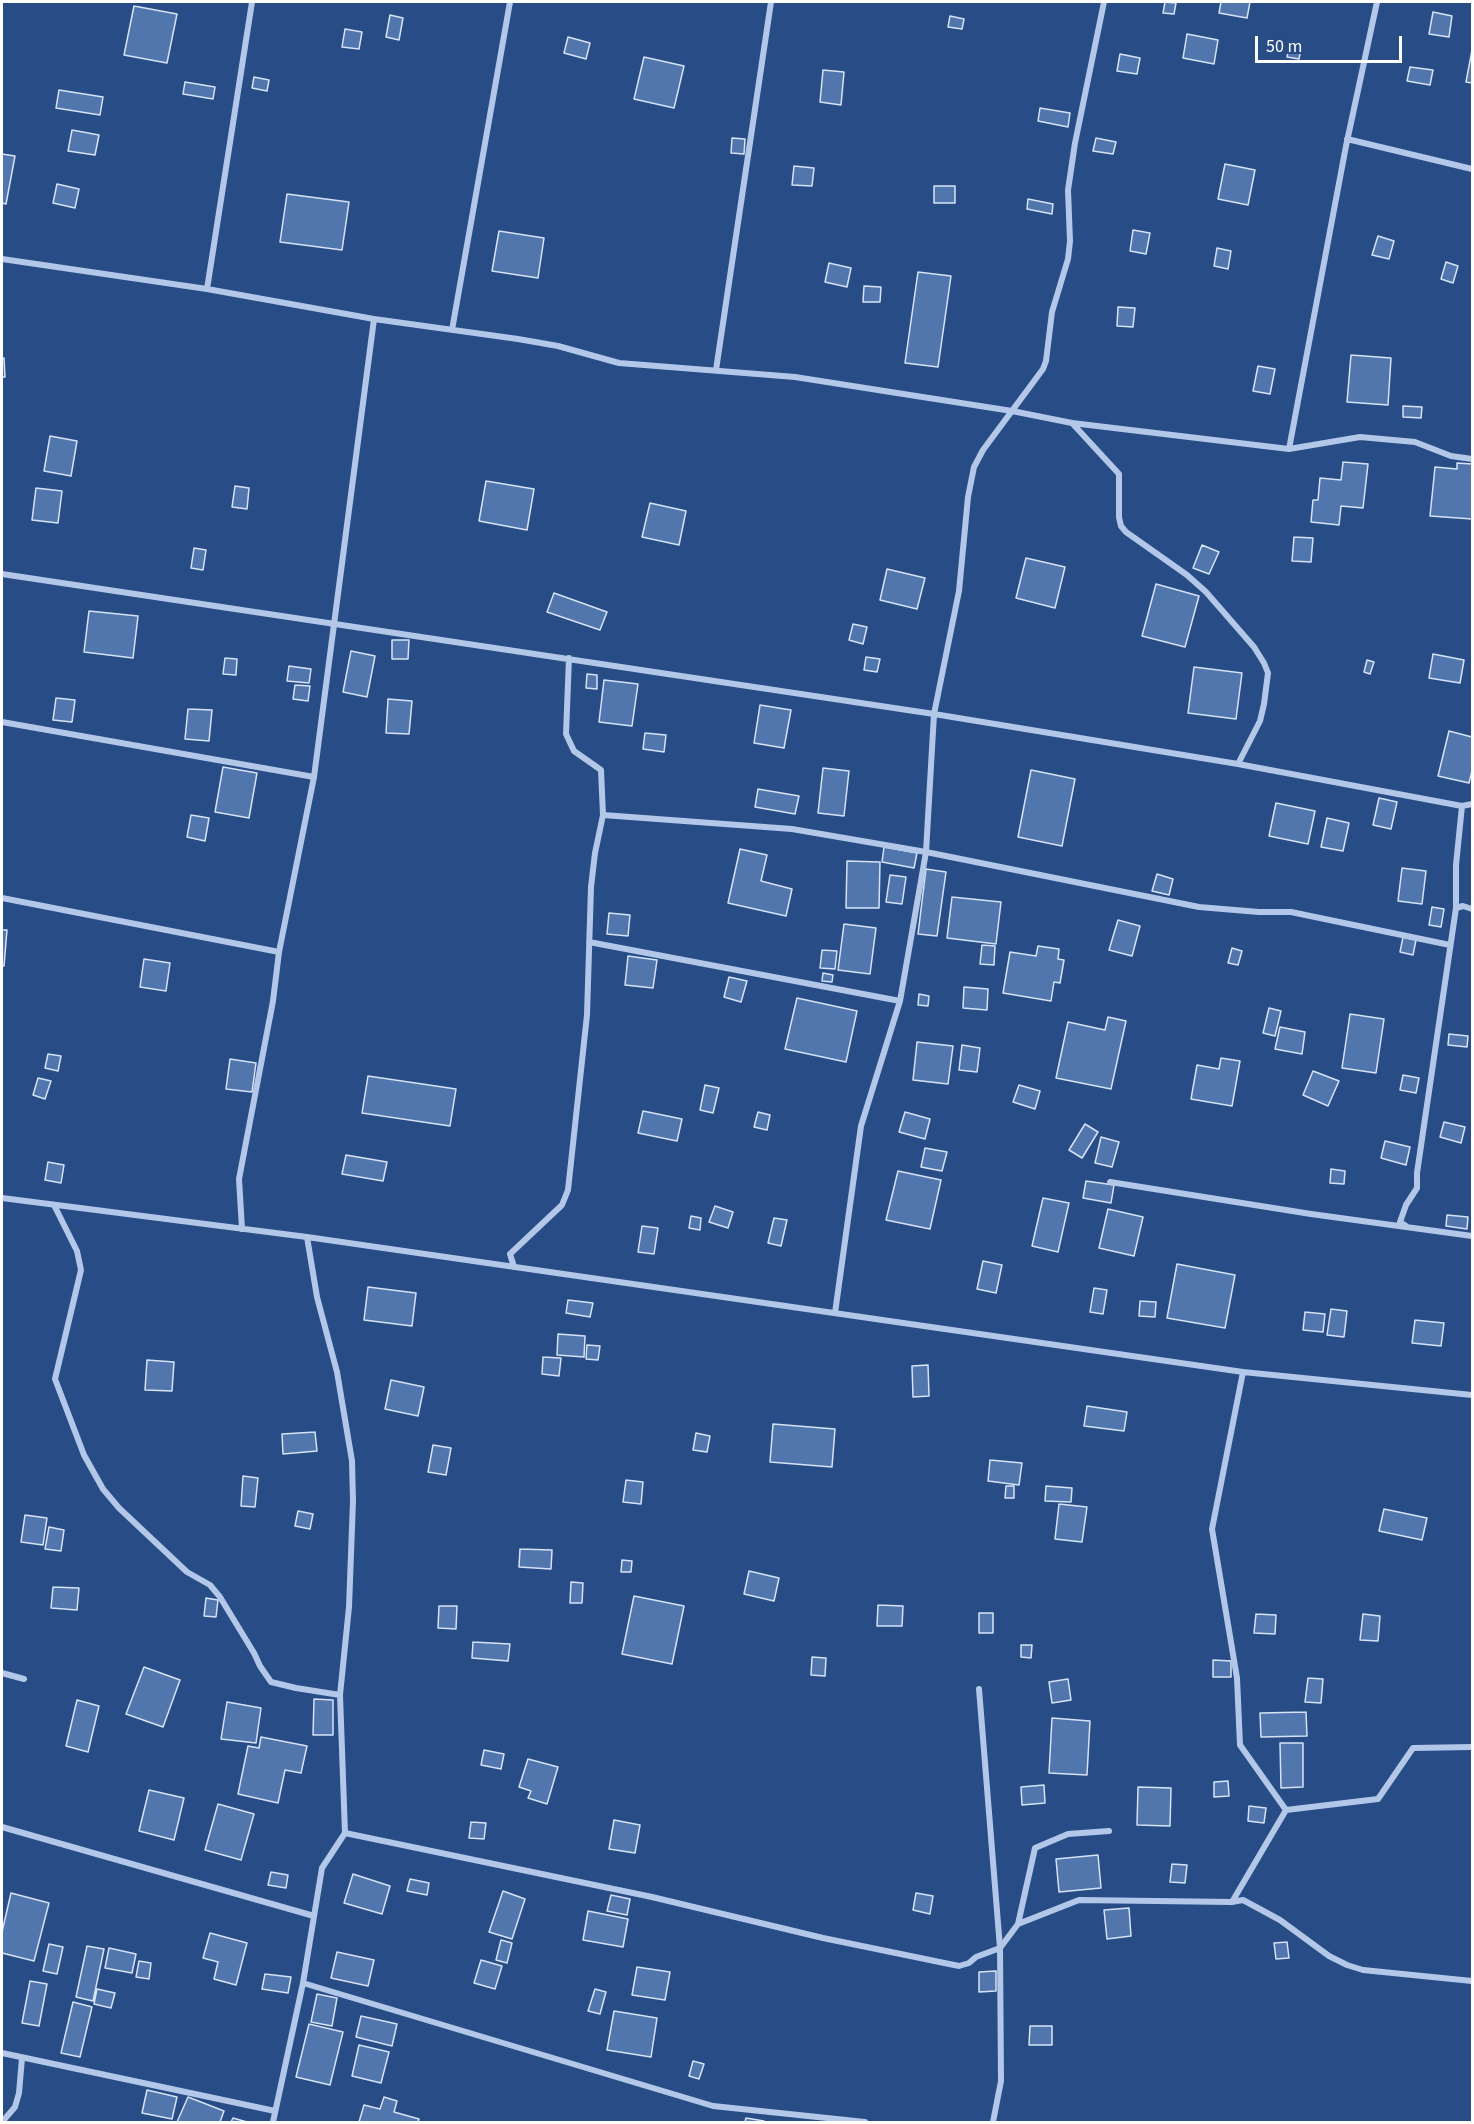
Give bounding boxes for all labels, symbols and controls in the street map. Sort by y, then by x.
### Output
scale bar [1258,24,1405,62]
text: 50 m [1266,34,1302,59]

